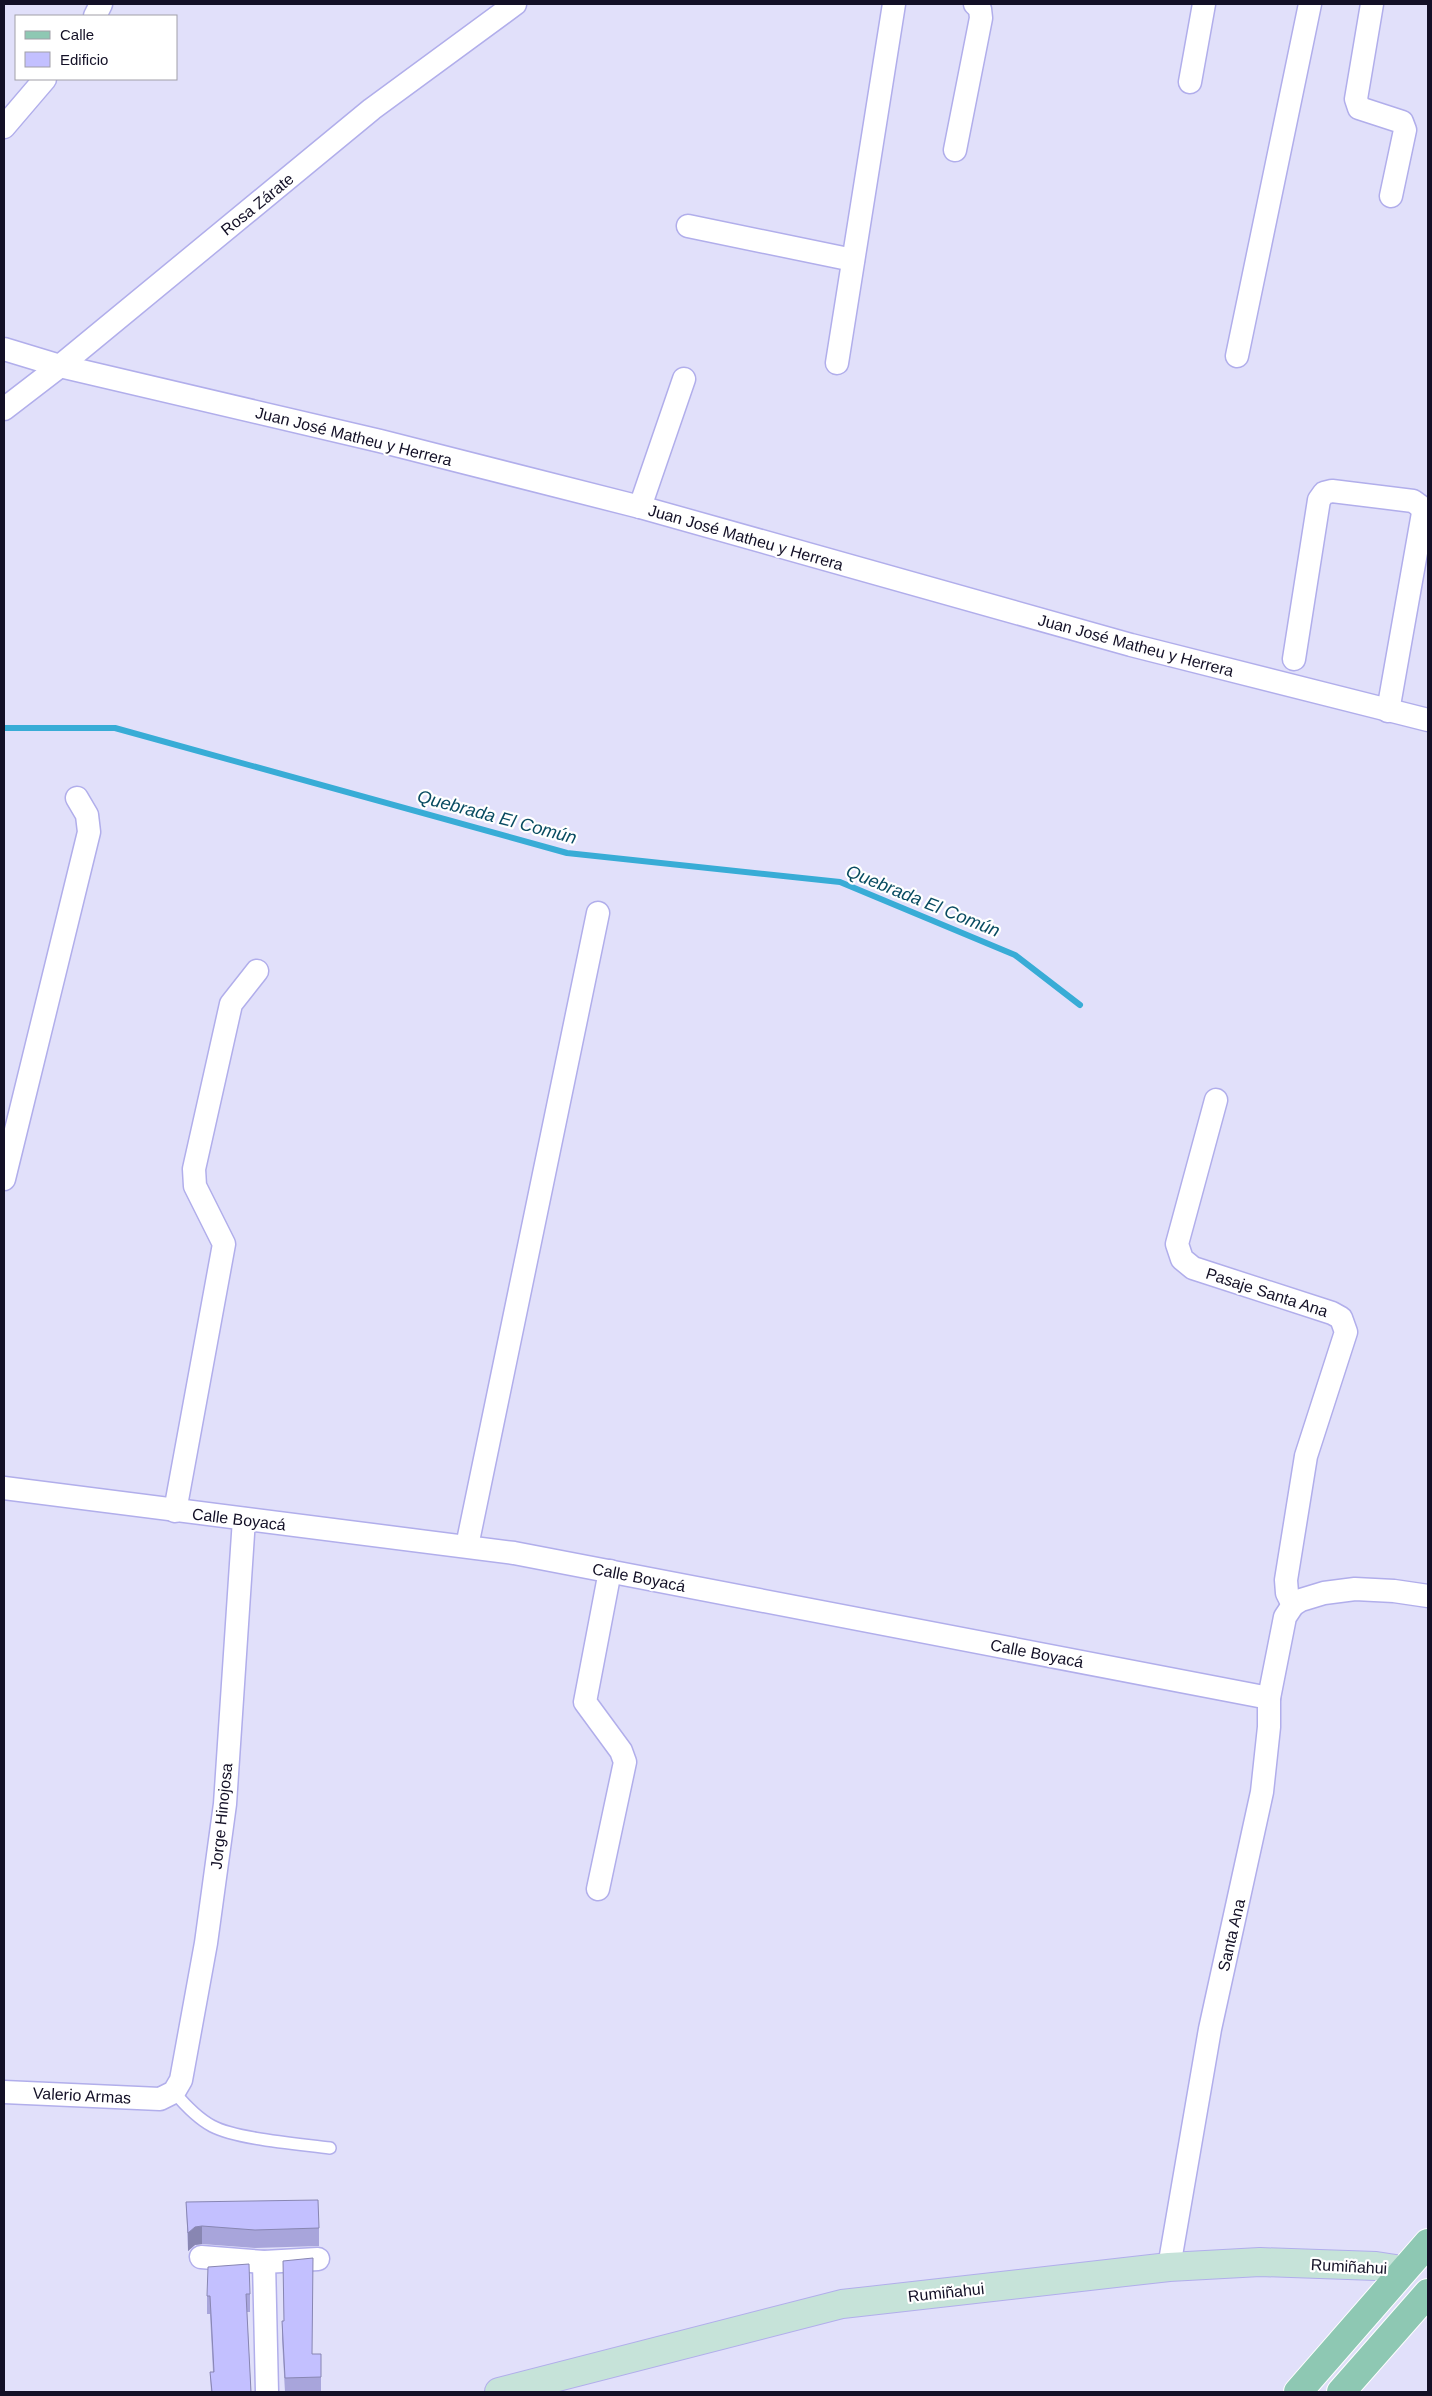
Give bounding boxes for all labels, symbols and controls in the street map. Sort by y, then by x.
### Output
legend [15,15,178,80]
text: Calle [60,26,94,43]
text: Edificio [60,51,108,68]
street label: Rosa Zárate [218,170,297,239]
street label: Juan José Matheu y Herrera [254,404,454,469]
street label: Juan José Matheu y Herrera [646,501,845,574]
street label: Juan José Matheu y Herrera [1036,611,1236,680]
water label: Quebrada El Común [415,786,579,848]
water label: Quebrada El Común [843,861,1003,941]
street label: Pasaje Santa Ana [1204,1265,1330,1320]
street label: Calle Boyacá [191,1505,287,1534]
street label: Calle Boyacá [591,1560,687,1595]
street label: Calle Boyacá [989,1636,1085,1671]
street label: Jorge Hinojosa [207,1762,236,1870]
street label: Santa Ana [1215,1897,1248,1973]
street label: Valerio Armas [32,2084,132,2107]
street label: Rumiñahui [1310,2256,1388,2277]
street label: Rumiñahui [907,2280,985,2305]

